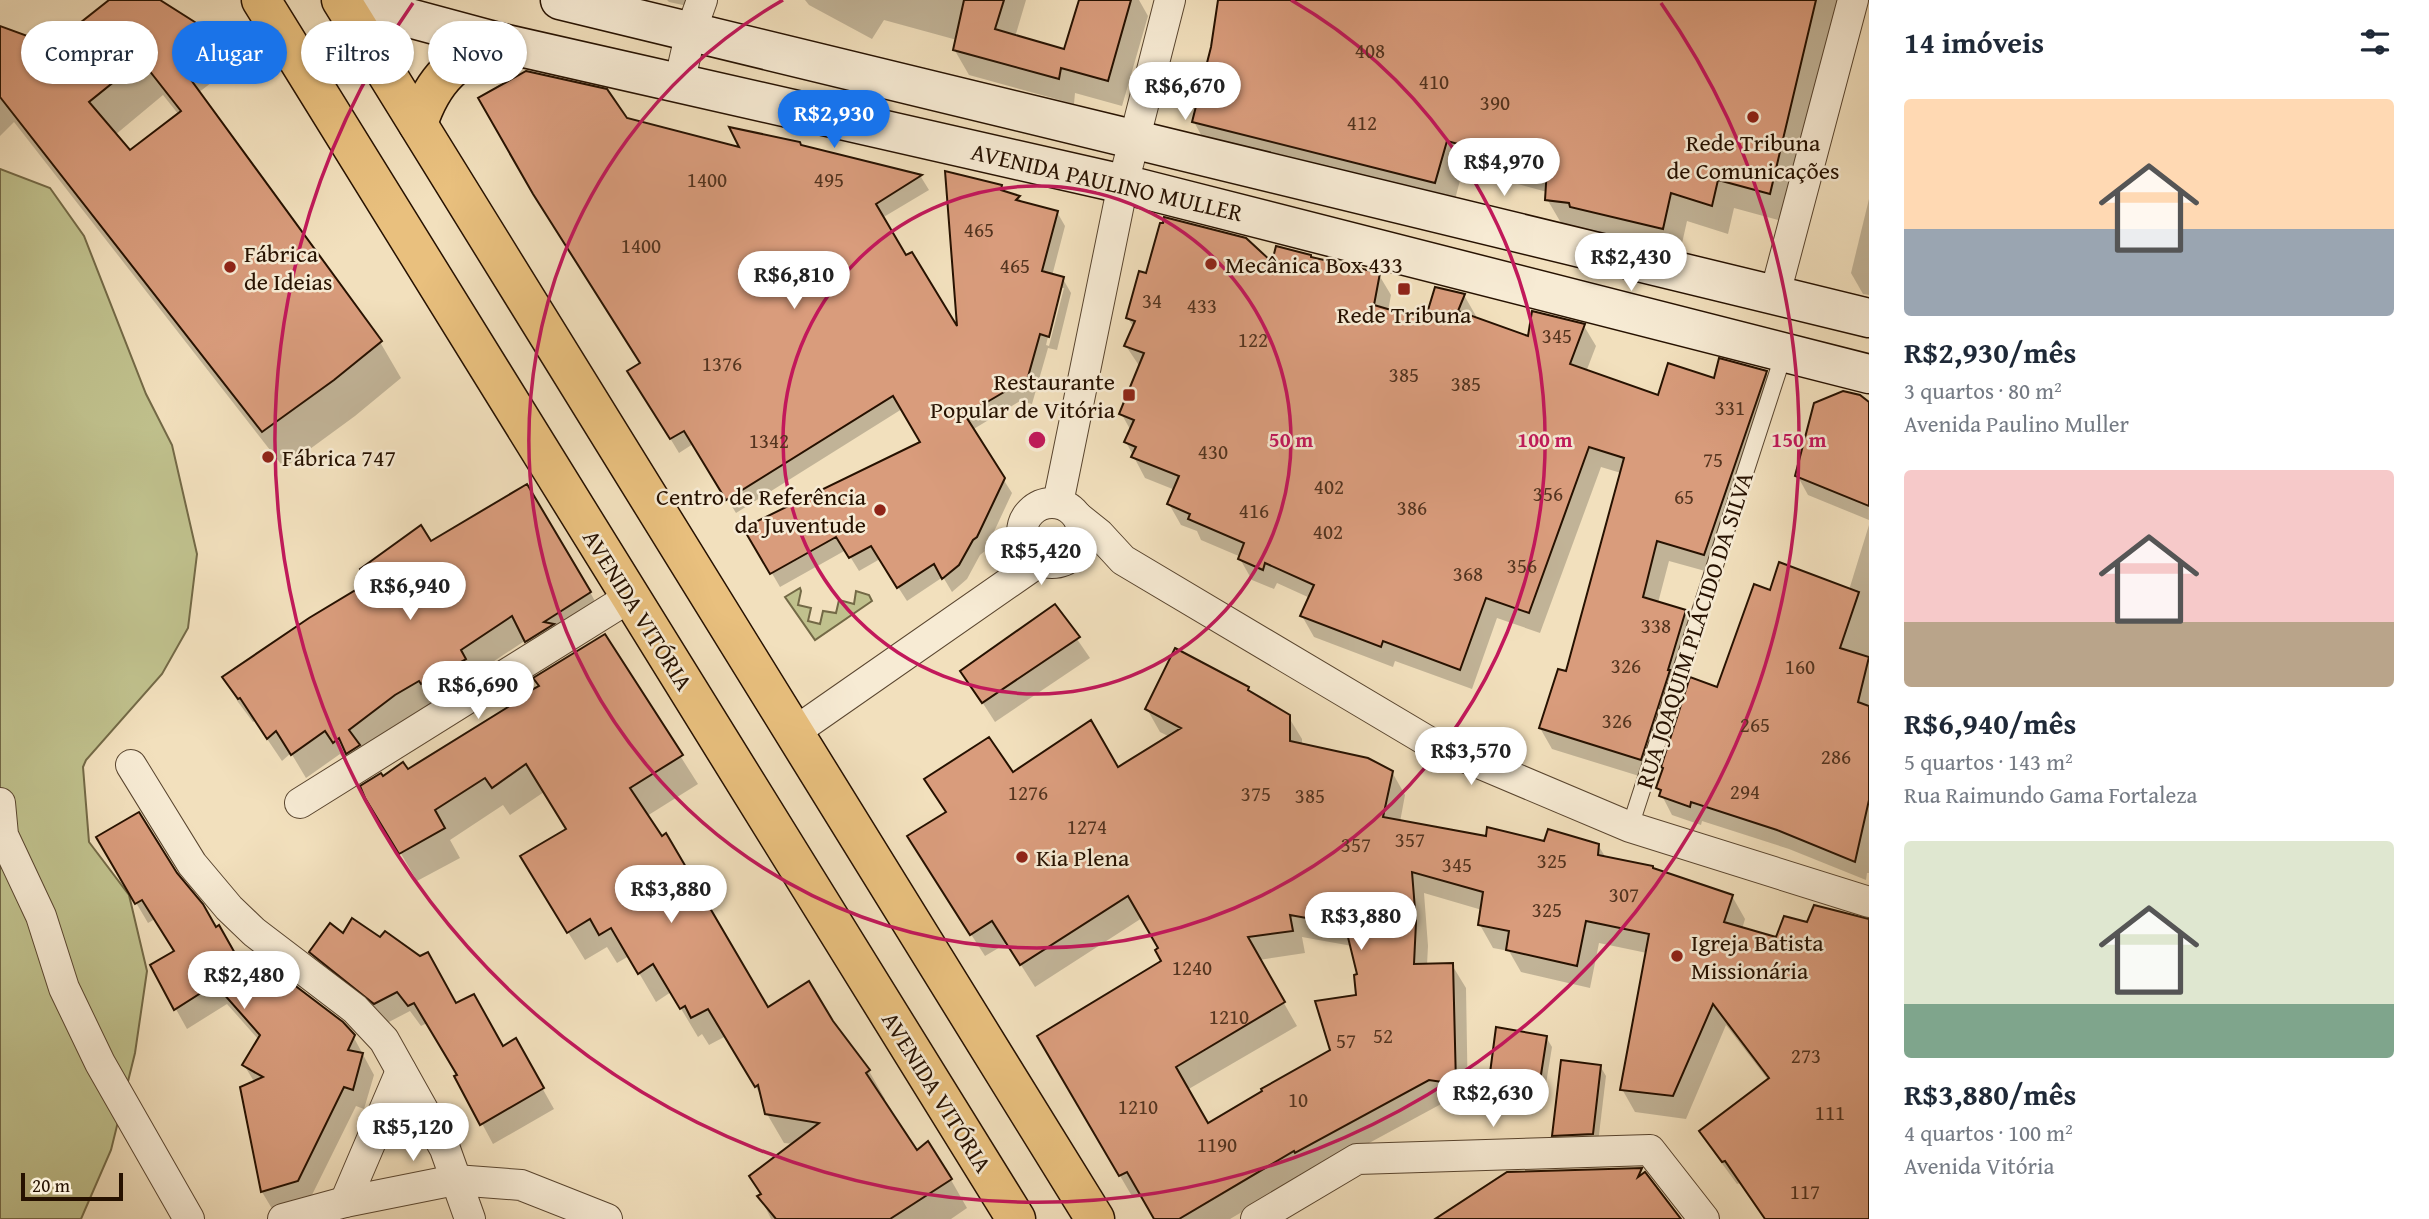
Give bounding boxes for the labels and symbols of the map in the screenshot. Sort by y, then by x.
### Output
house number: 408 [1355,35,1385,66]
pin: R$6,670 [1120,62,1250,122]
house number: 410 [1419,66,1449,97]
house number: 390 [1480,87,1510,118]
pin: R$2,930 [769,90,899,150]
house number: 412 [1347,107,1377,138]
marker: Rede Tribuna de Comunicações [1745,109,1761,125]
place label: Rede Tribuna de Comunicações [1666,125,1840,188]
street label: AVENIDA PAULINO MULLER [968,134,1246,230]
pin: R$4,970 [1439,138,1569,198]
house number: 1400 [687,164,727,195]
house number: 495 [814,164,844,195]
house number: 465 [964,214,994,245]
house number: 1400 [621,230,661,261]
pin: R$2,430 [1566,233,1696,293]
place label: Fábrica de Ideias [244,236,332,299]
place label: Mecânica Box 433 [1225,247,1403,282]
house number: 465 [1000,250,1030,281]
pin: R$6,810 [729,252,859,311]
marker: Mecânica Box 433 [1203,256,1219,272]
marker: Fábrica de Ideias [222,259,238,275]
marker: Rede Tribuna [1396,281,1412,297]
house number: 34 [1142,285,1162,316]
house number: 433 [1187,290,1217,321]
place label: Rede Tribuna [1337,297,1472,332]
house number: 345 [1542,320,1572,351]
house number: 122 [1238,324,1268,355]
house number: 1376 [702,348,742,379]
house number: 385 [1389,359,1419,390]
place label: Restaurante Popular de Vitória [930,364,1116,427]
house number: 385 [1451,368,1481,399]
marker: Restaurante Popular de Vitória [1121,387,1137,403]
house number: 331 [1715,392,1745,423]
text: 50 m [1269,424,1313,455]
text: 100 m [1517,424,1573,455]
text: 150 m [1771,424,1827,455]
house number: 1342 [749,425,789,456]
centre of rings [1025,428,1049,452]
house number: 430 [1198,436,1228,467]
place label: Fábrica 747 [282,440,396,475]
house number: 75 [1703,444,1723,475]
marker: Fábrica 747 [260,449,276,465]
street label: RUA JOAQUIM PLÁCIDO DA SILVA [1626,467,1762,793]
house number: 402 [1314,471,1344,502]
house number: 356 [1533,478,1563,509]
place label: Centro de Referência da Juventude [656,479,867,542]
house number: 65 [1674,481,1694,512]
house number: 386 [1397,492,1427,523]
house number: 416 [1239,495,1269,526]
marker: Centro de Referência da Juventude [872,502,888,518]
house number: 402 [1313,516,1343,547]
street label: AVENIDA VITÓRIA [574,523,702,698]
pin: R$5,420 [976,528,1106,587]
house number: 356 [1507,550,1537,581]
house number: 368 [1453,558,1483,589]
pin: R$6,940 [345,562,475,622]
house number: 338 [1641,610,1671,641]
house number: 326 [1611,650,1641,681]
house number: 160 [1785,651,1815,682]
pin: R$6,690 [413,662,543,721]
house number: 326 [1602,705,1632,736]
house number: 265 [1740,709,1770,740]
pin: R$3,570 [1406,728,1536,787]
house number: 286 [1821,741,1851,772]
house number: 294 [1730,776,1760,807]
house number: 1276 [1008,777,1048,808]
house number: 375 [1241,778,1271,809]
house number: 385 [1295,780,1325,811]
house number: 1274 [1067,811,1107,842]
house number: 357 [1395,824,1425,855]
house number: 357 [1341,829,1371,860]
place label: Kia Plena [1036,840,1130,875]
house number: 325 [1537,845,1567,876]
marker: Kia Plena [1014,849,1030,865]
house number: 345 [1442,849,1472,880]
pin: R$3,880 [606,866,736,925]
house number: 307 [1609,879,1639,910]
pin: R$3,880 [1296,892,1426,952]
house number: 325 [1532,894,1562,925]
place label: Igreja Batista Missionária [1691,925,1824,988]
marker: Igreja Batista Missionária [1669,948,1685,964]
pin: R$2,480 [179,951,309,1011]
house number: 1240 [1172,952,1212,983]
house number: 1210 [1209,1001,1249,1032]
street label: AVENIDA VITÓRIA [873,1005,1001,1180]
house number: 52 [1373,1020,1393,1051]
house number: 57 [1336,1025,1356,1056]
house number: 273 [1791,1040,1821,1071]
pin: R$2,630 [1428,1070,1558,1129]
house number: 10 [1288,1084,1308,1115]
house number: 1210 [1118,1091,1158,1122]
house number: 111 [1815,1097,1845,1128]
pin: R$5,120 [348,1104,478,1163]
house number: 1190 [1197,1129,1237,1160]
scale bar [21,1170,122,1202]
house number: 117 [1790,1176,1820,1207]

